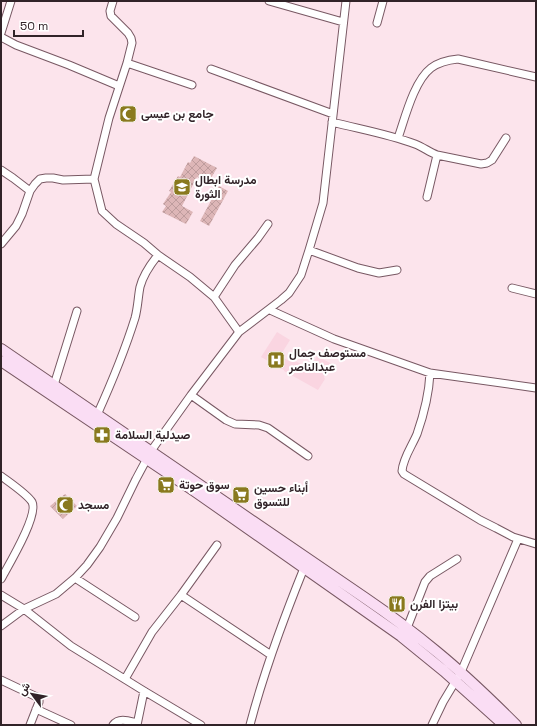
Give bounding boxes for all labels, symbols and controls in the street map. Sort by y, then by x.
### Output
scale bar [14,12,83,38]
text: 50 m [20,18,48,34]
mosque icon: جامع بن عيسى [118,104,138,124]
place label: جامع بن عيسى [141,106,214,122]
place label: مدرسة ابطال الثورة [195,172,257,202]
school or university icon: مدرسة ابطال الثورة [172,177,192,197]
place label: مستوصف جمال عبدالناصر [288,345,367,375]
hospital icon: مستوصف جمال عبدالناصر [266,350,286,370]
pharmacy icon: صيدلية السلامة [92,425,112,445]
place label: صيدلية السلامة [115,427,191,443]
supermarket icon: سوق حوتة [156,475,176,495]
place label: سوق حوتة [179,477,230,493]
place label: أبناء حسين للتسوق [254,480,308,510]
supermarket icon: أبناء حسين للتسوق [231,485,251,505]
mosque icon: مسجد [55,495,75,515]
place label: مسجد [78,497,110,513]
restaurant icon: بيتزا الفرن [387,594,407,614]
place label: بيتزا الفرن [410,596,458,612]
north arrow [12,674,52,714]
text: ش [14,679,33,698]

